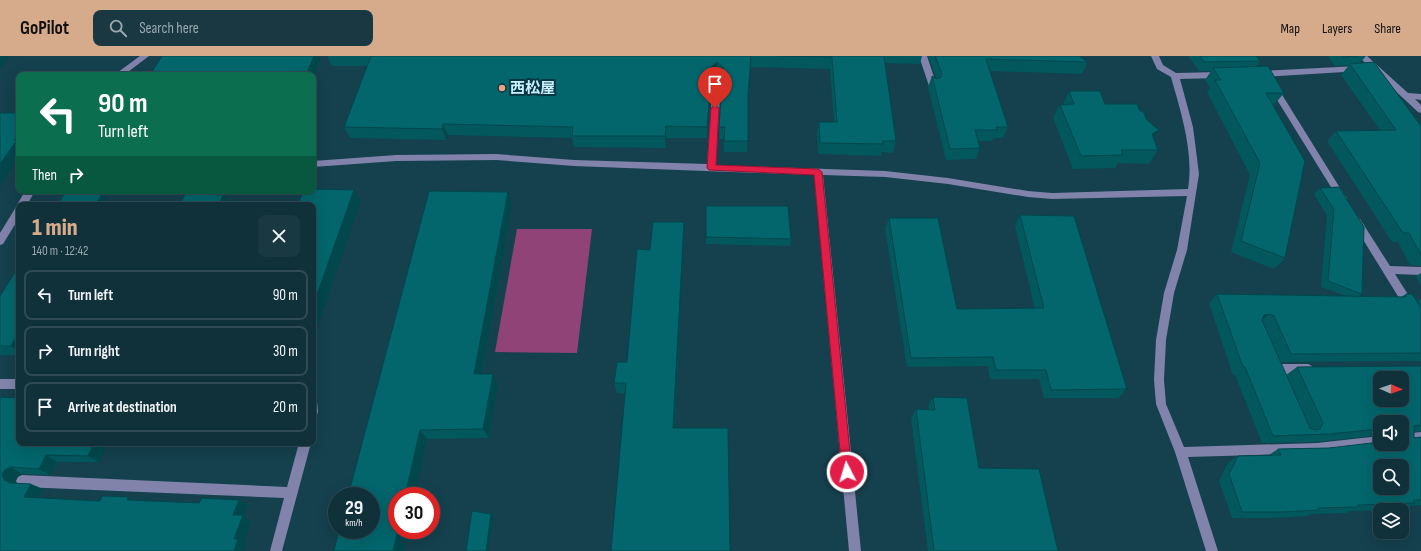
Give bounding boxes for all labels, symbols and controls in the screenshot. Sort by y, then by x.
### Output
search box [93,10,373,46]
text: GoPilot [20,17,69,40]
icon: search [107,17,129,39]
text: Search here [139,19,199,38]
text: Map [1280,20,1300,37]
text: Layers [1322,20,1352,37]
text: Share [1374,20,1401,37]
pin [698,67,732,108]
icon: arrive [704,73,726,95]
place label: 西松屋 [510,79,555,98]
marker: 西松屋 [497,83,507,93]
text: 90 m [98,87,148,120]
icon: left [32,88,84,140]
text: Turn left [98,121,149,142]
icon: right [65,164,87,186]
text: Then [32,166,57,185]
text: 1 min [32,213,78,242]
button: close [258,215,300,257]
text: 140 m · 12:42 [32,243,88,259]
icon: left [34,284,56,306]
text: Turn left [68,286,113,305]
text: 90 m [273,286,298,305]
icon: right [34,340,56,362]
text: Turn right [68,342,120,361]
text: 30 m [273,342,298,361]
north arrow [1373,371,1409,407]
map controls [1373,371,1409,539]
icon: arrive [34,396,56,418]
text: Arrive at destination [68,398,177,417]
text: 20 m [273,398,298,417]
button: sound [1373,415,1409,451]
position arrow [826,451,868,493]
button: search [1373,459,1409,495]
speed limit sign: 30 [388,487,440,539]
text: 29 [345,496,363,520]
button: layers [1373,503,1409,539]
text: km/h [345,517,363,529]

